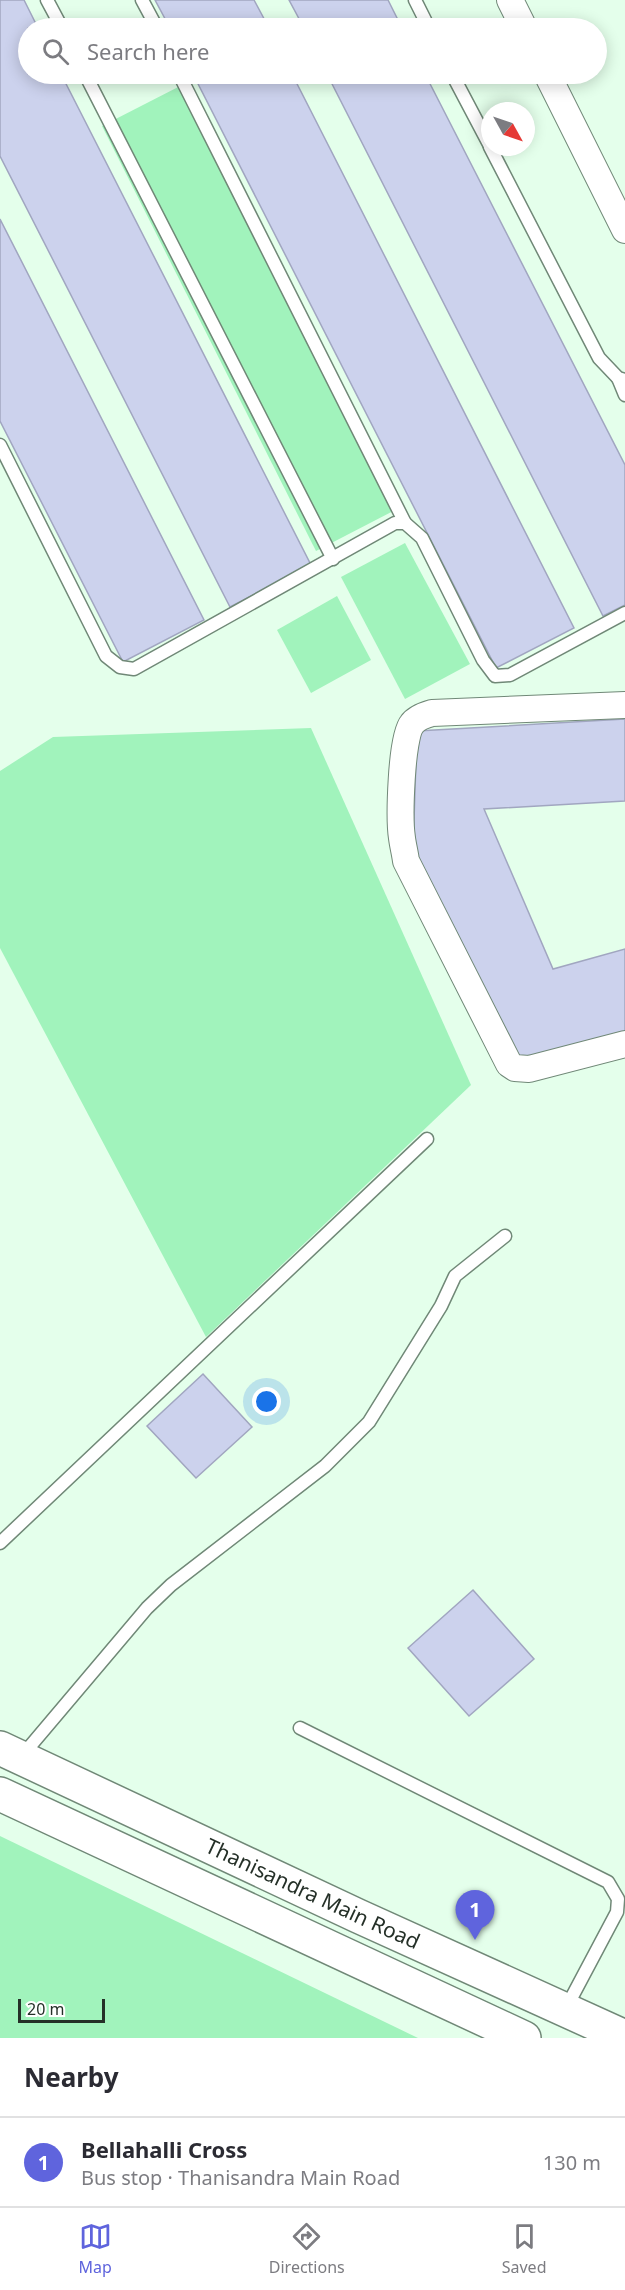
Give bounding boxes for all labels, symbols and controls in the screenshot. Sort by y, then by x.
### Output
search box [18,18,607,84]
icon: search [39,35,72,68]
text: Search here [87,36,209,66]
north arrow [481,102,535,156]
your location [252,1387,281,1416]
street label: Thanisandra Main Road [201,1831,424,1955]
pin: 1 [456,1890,494,1940]
scale bar [18,1996,105,2024]
text: 20 m [27,1998,64,2020]
text: Nearby [24,2059,119,2095]
text: Bellahalli Cross [81,2134,247,2164]
text: 1 [38,2149,49,2176]
text: 130 m [543,2149,601,2176]
text: Bus stop · Thanisandra Main Road [81,2164,400,2191]
tab: Map [78,2220,112,2278]
tab: Directions [269,2220,345,2278]
tab: Saved [502,2220,546,2278]

